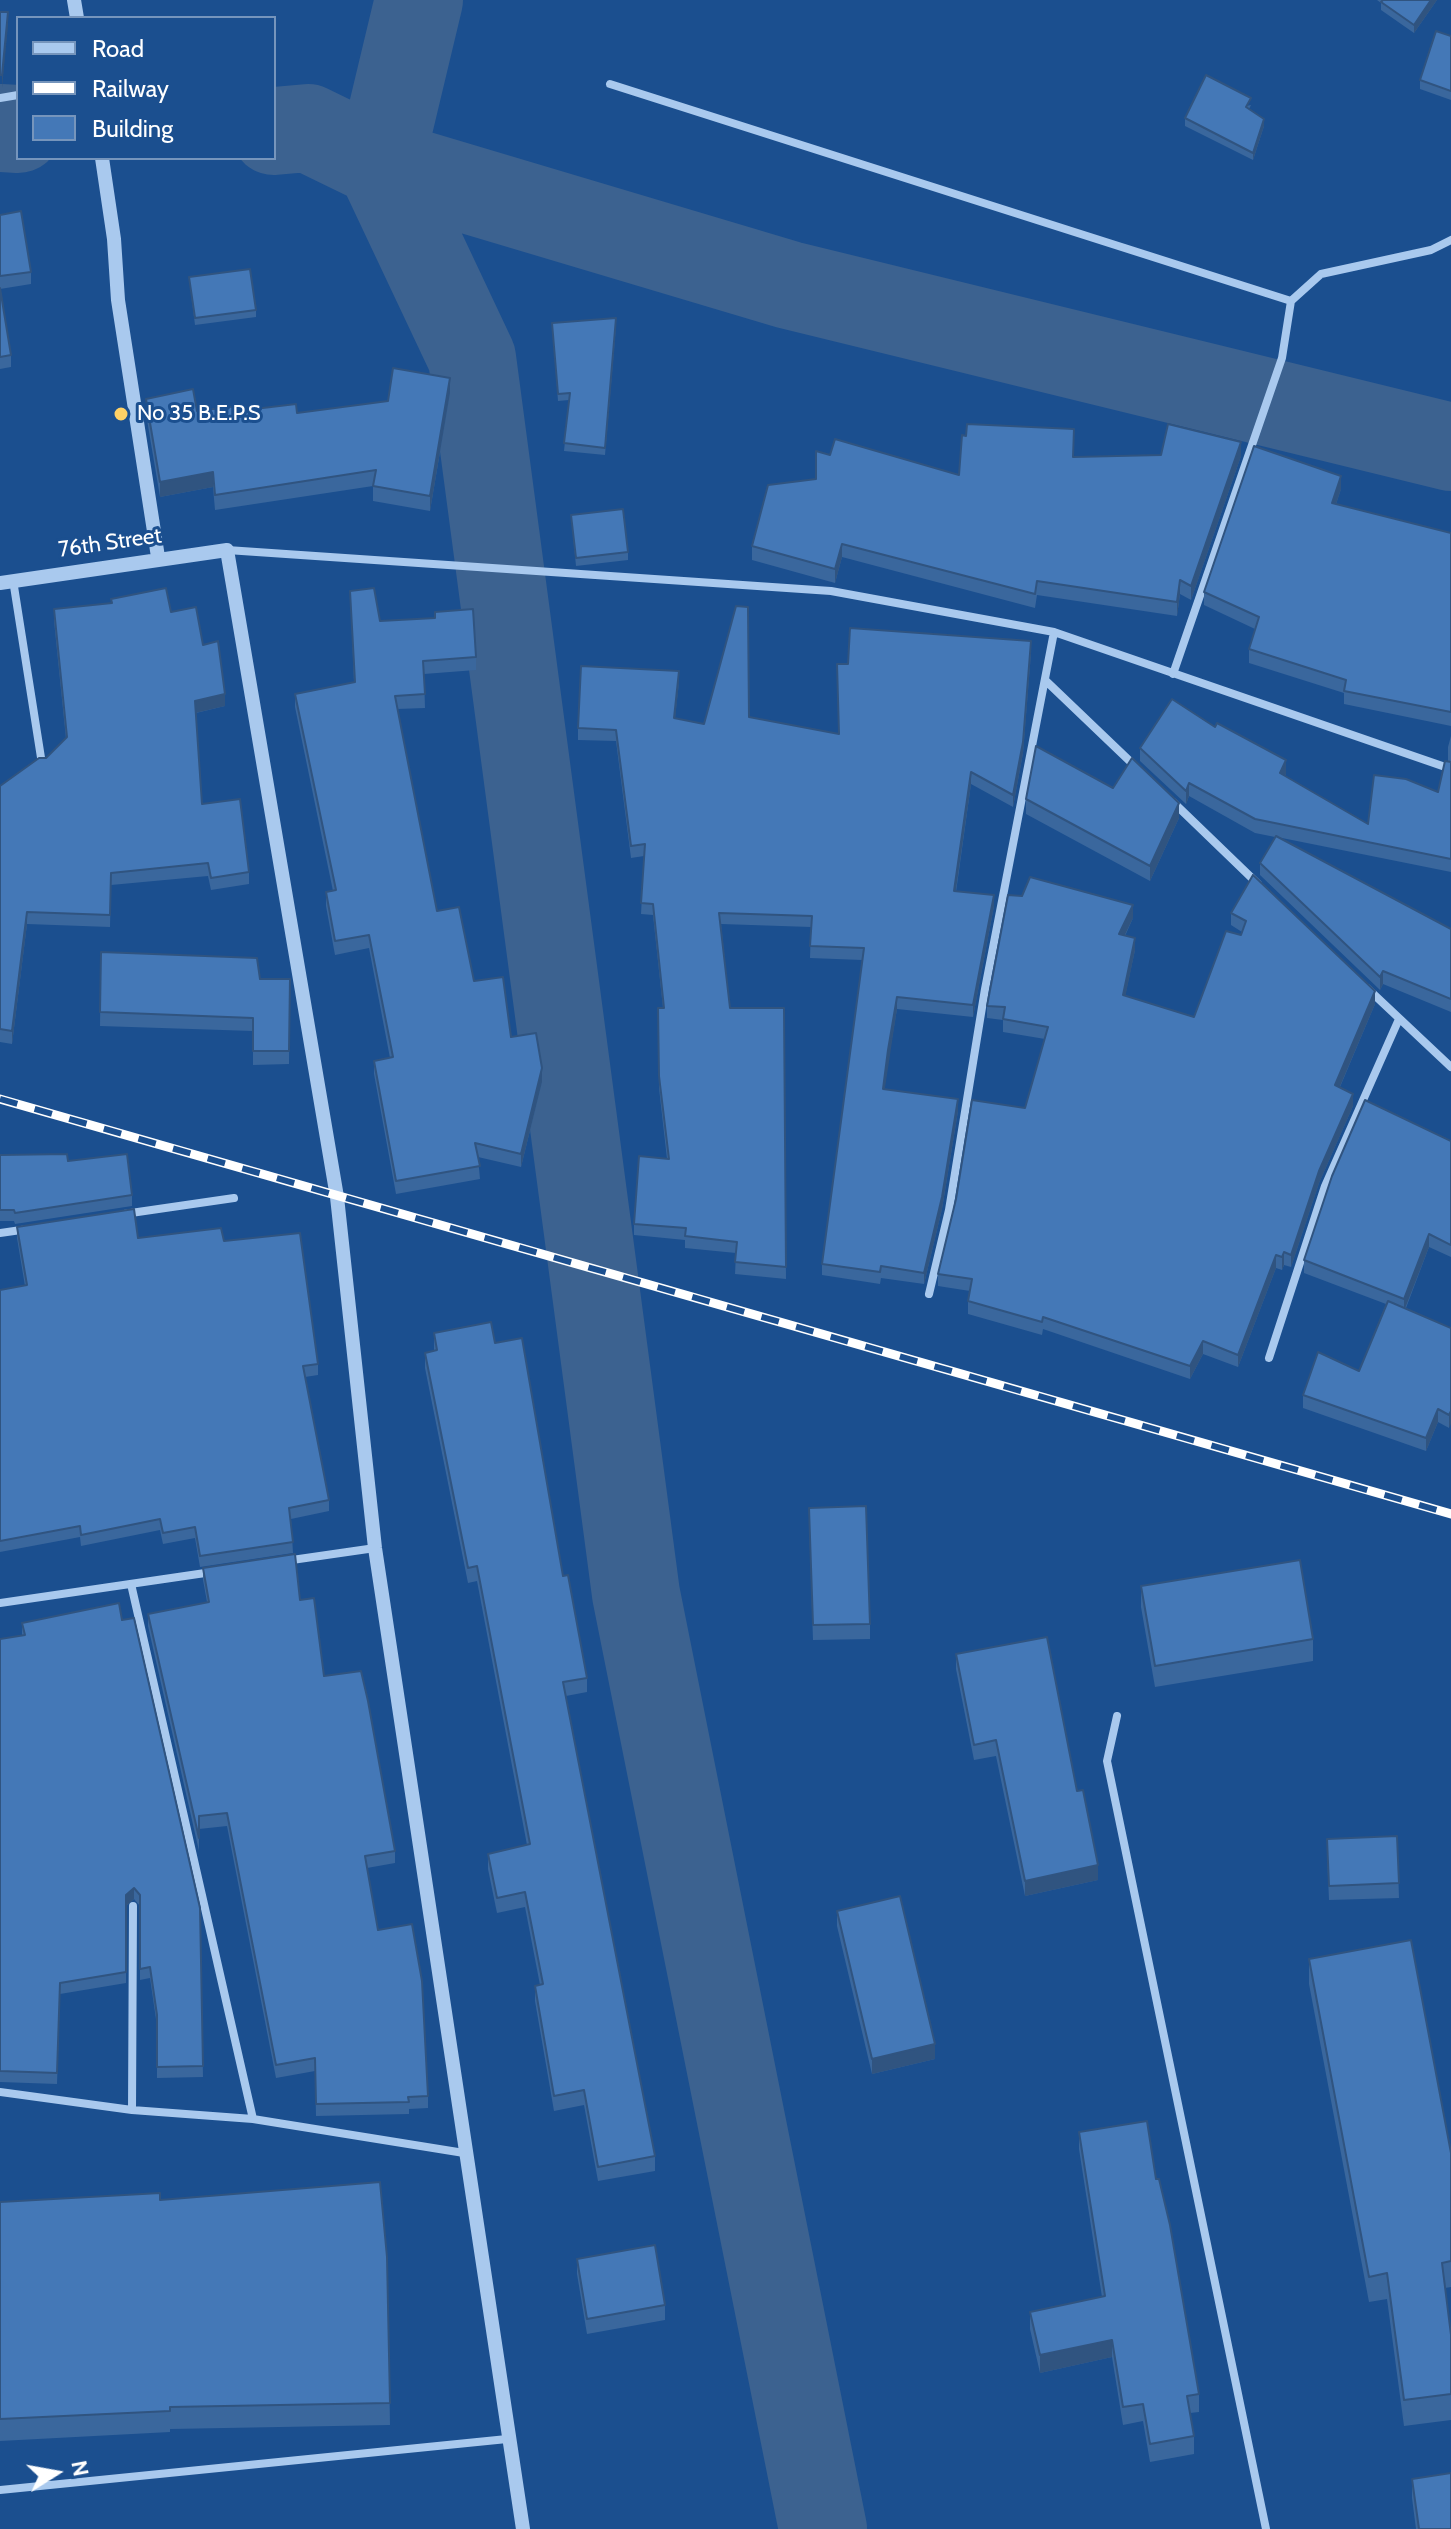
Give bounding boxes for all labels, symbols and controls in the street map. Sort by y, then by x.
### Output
legend [16,16,276,160]
text: Road [92,34,144,63]
text: Railway [92,74,169,103]
text: Building [92,114,173,143]
place label: No 35 B.E.P.S [137,401,261,427]
marker: No 35 B.E.P.S [112,405,130,423]
street label: 76th Street [57,523,163,563]
north arrow [16,2433,96,2513]
text: N [65,2458,95,2479]

